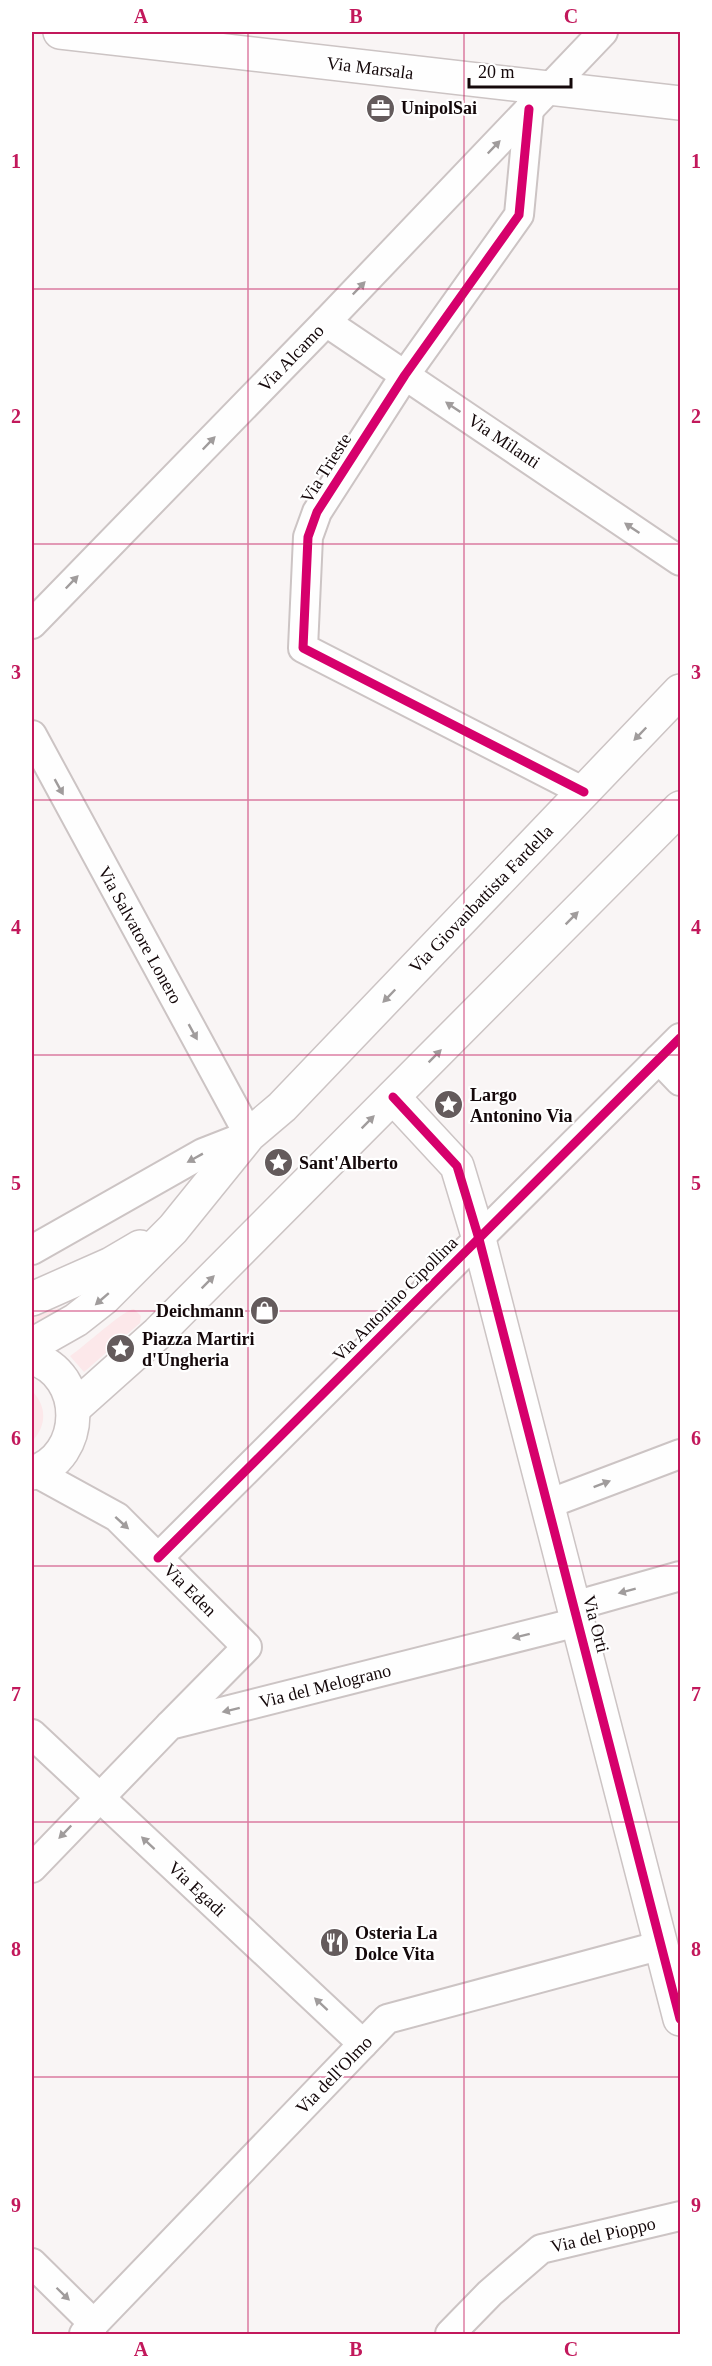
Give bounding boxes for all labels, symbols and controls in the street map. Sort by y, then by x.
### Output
text: A [134,5,149,27]
text: B [349,5,363,27]
text: C [564,5,578,27]
scale bar [469,51,571,89]
street label: Via Marsala [325,53,415,83]
text: 20 m [478,62,515,82]
office icon: UnipolSai [364,92,396,124]
place label: UnipolSai [401,98,477,118]
one-way arrow [486,140,500,154]
text: 1 [11,150,21,172]
text: 1 [691,150,701,172]
one-way arrow [352,280,366,295]
street label: Via Alcamo [254,320,328,396]
one-way arrow [445,402,461,413]
text: 2 [11,405,21,427]
text: 2 [691,405,701,427]
street label: Via Milanti [464,410,544,472]
street label: Via Trieste [297,429,355,507]
one-way arrow [201,436,215,450]
one-way arrow [624,523,640,534]
one-way arrow [65,576,79,590]
text: 3 [11,661,21,683]
text: 3 [691,661,701,683]
one-way arrow [633,726,647,741]
one-way arrow [54,778,64,795]
street label: Via Giovanbattista Fardella [405,821,557,977]
street label: Via Salvatore Lonero [94,863,186,1007]
one-way arrow [565,910,579,925]
text: 4 [11,916,21,938]
text: 4 [691,916,701,938]
one-way arrow [382,988,396,1003]
one-way arrow [188,1024,198,1041]
one-way arrow [427,1050,441,1064]
place label: Largo Antonino Via [470,1085,573,1126]
place icon: Largo Antonino Via [433,1089,465,1121]
one-way arrow [361,1116,375,1130]
place icon: Sant'Alberto [262,1147,294,1179]
one-way arrow [186,1153,203,1163]
place label: Sant'Alberto [299,1153,398,1173]
text: 5 [11,1172,21,1194]
text: 5 [691,1172,701,1194]
street label: Via Antonino Cipollina [329,1233,461,1365]
one-way arrow [201,1276,215,1290]
one-way arrow [95,1292,110,1305]
shop icon: Deichmann [249,1295,281,1327]
place label: Deichmann [156,1301,244,1321]
place label: Piazza Martiri d'Ungheria [142,1329,254,1370]
place icon: Piazza Martiri d'Ungheria [105,1333,137,1365]
text: 6 [11,1427,21,1449]
text: 6 [691,1427,701,1449]
one-way arrow [594,1478,612,1488]
one-way arrow [114,1516,129,1530]
street label: Via Eden [159,1559,221,1621]
one-way arrow [618,1587,636,1596]
street label: Via Orti [579,1593,613,1655]
one-way arrow [512,1632,531,1642]
street label: Via del Melograno [257,1660,393,1712]
text: 7 [11,1683,21,1705]
text: 7 [691,1683,701,1705]
one-way arrow [221,1705,240,1715]
one-way arrow [59,1825,73,1839]
one-way arrow [141,1836,155,1850]
street label: Via Egadi [164,1857,230,1921]
place label: Osteria La Dolce Vita [355,1923,438,1964]
restaurant icon: Osteria La Dolce Vita [318,1927,350,1959]
text: 8 [11,1938,21,1960]
text: 8 [691,1938,701,1960]
one-way arrow [314,1998,328,2012]
street label: Via dell'Olmo [292,2032,376,2118]
text: 9 [11,2194,21,2216]
text: 9 [691,2194,701,2216]
street label: Via del Pioppo [549,2213,657,2257]
one-way arrow [55,2286,69,2300]
text: A [134,2338,149,2360]
text: B [349,2338,363,2360]
text: C [564,2338,578,2360]

